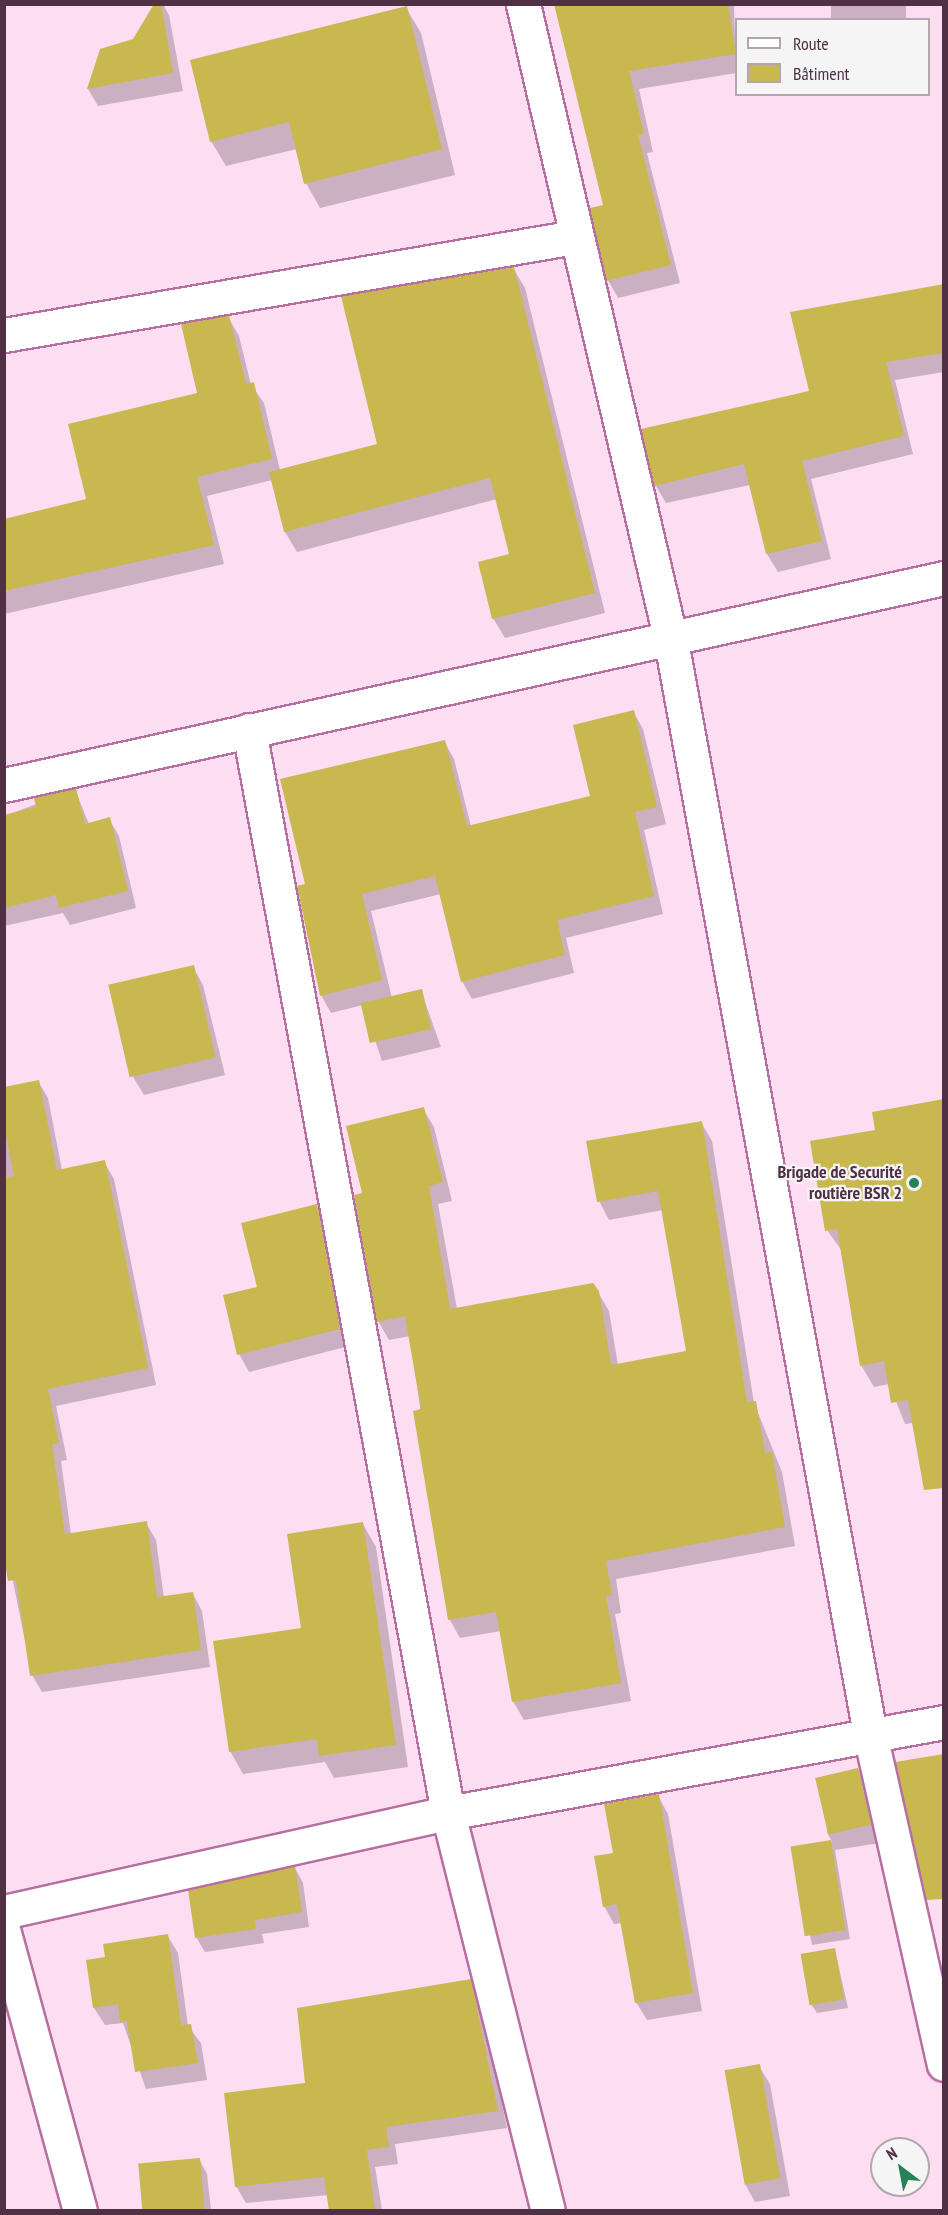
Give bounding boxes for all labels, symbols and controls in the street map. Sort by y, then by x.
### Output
legend [735,18,930,96]
text: Route [793,32,829,55]
text: Bâtiment [793,62,850,85]
place label: Brigade de Securité routière BSR 2 [777,1162,902,1204]
marker: Brigade de Securité routière BSR 2 [907,1176,921,1190]
north arrow [870,2137,930,2197]
text: N [883,2143,900,2164]

